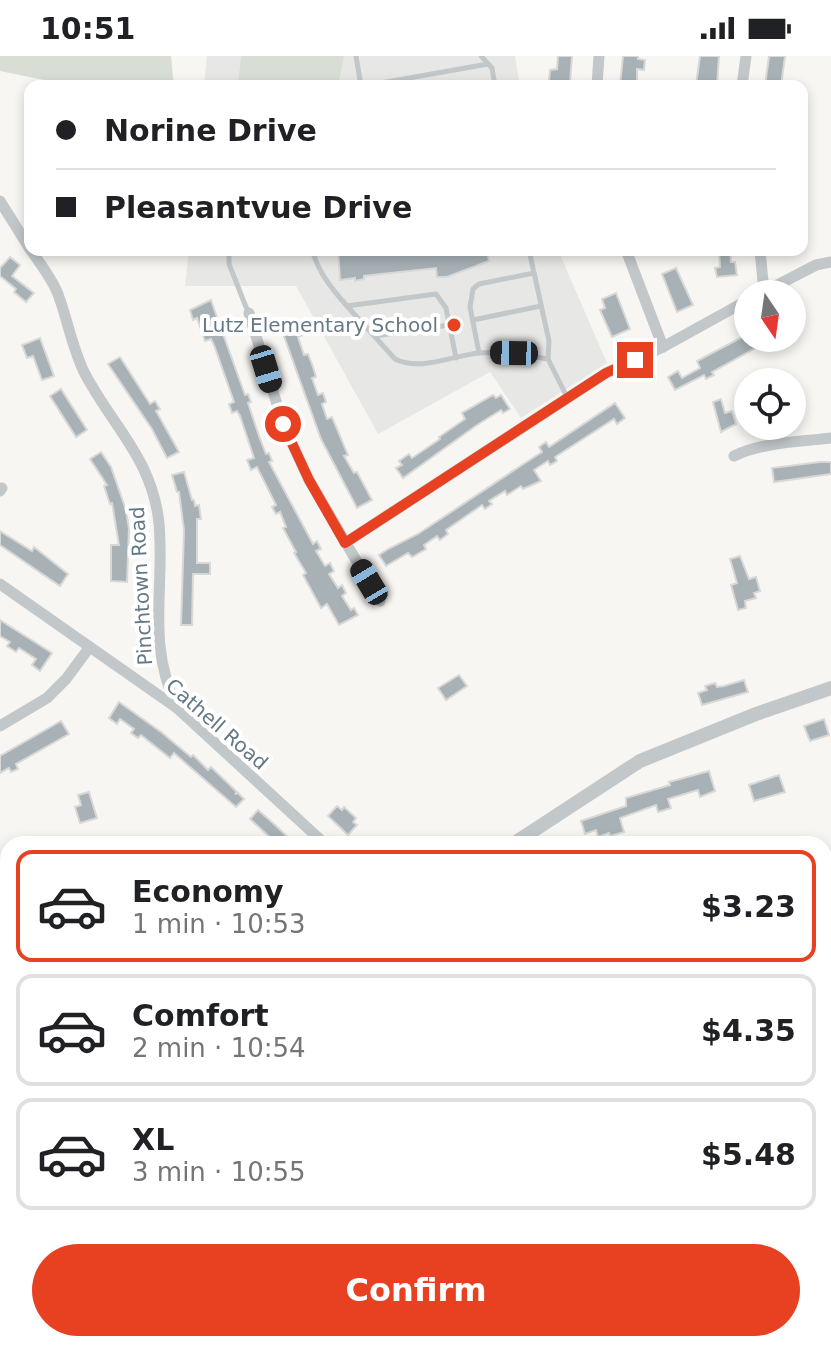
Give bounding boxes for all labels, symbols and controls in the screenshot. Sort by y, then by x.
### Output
text: 10:51 [40,11,136,46]
text: Norine Drive [104,113,317,148]
text: Pleasantvue Drive [104,190,412,225]
north arrow [734,280,806,352]
map controls [734,280,806,440]
place label: Lutz Elementary School [202,313,438,337]
marker: Lutz Elementary School [445,316,463,334]
car [490,341,538,365]
route end [617,342,653,378]
car [248,343,284,395]
button: locate [734,368,806,440]
route start [265,406,301,442]
street label: Pinchtown Road [125,506,157,666]
car [346,555,392,609]
street label: Cathell Road [161,673,273,775]
icon: car [36,870,108,942]
text: Economy [132,874,284,909]
text: $3.23 [701,889,796,924]
text: 1 min · 10:53 [132,909,306,939]
icon: car [36,994,108,1066]
text: Comfort [132,998,269,1033]
text: $4.35 [701,1013,796,1048]
text: 2 min · 10:54 [132,1033,306,1063]
icon: car [36,1118,108,1190]
text: XL [132,1122,174,1157]
text: $5.48 [701,1137,796,1172]
text: 3 min · 10:55 [132,1157,306,1187]
button: Confirm [32,1244,800,1336]

